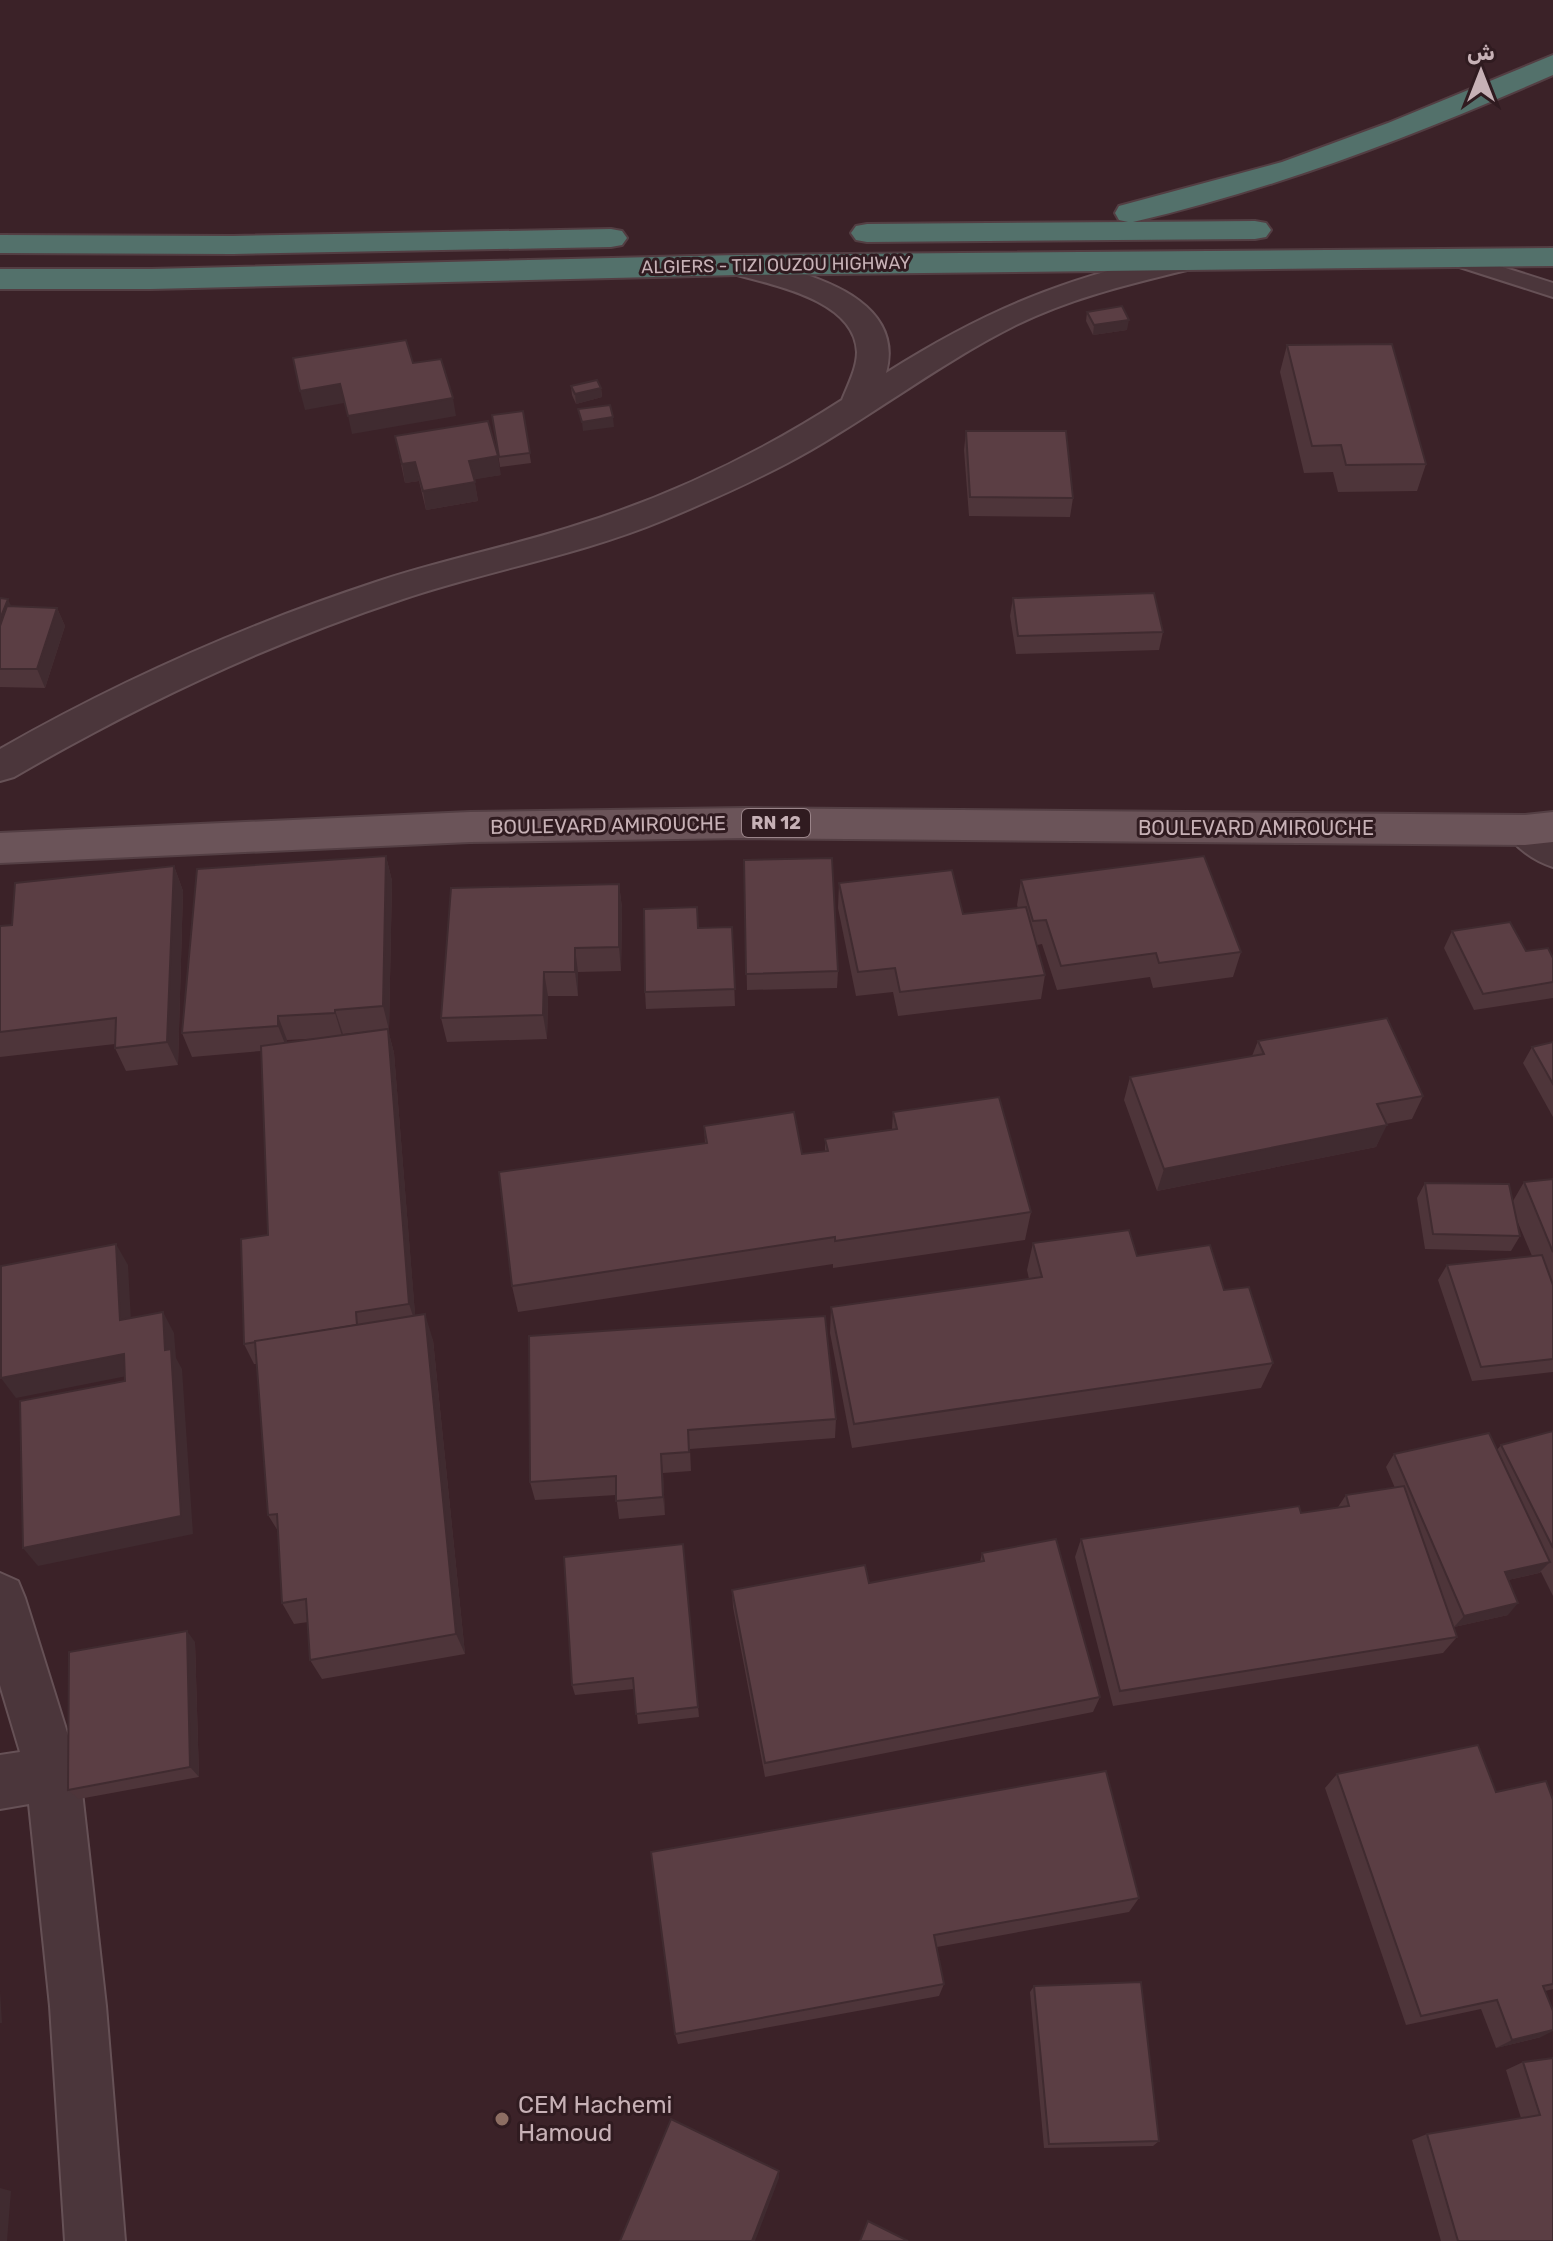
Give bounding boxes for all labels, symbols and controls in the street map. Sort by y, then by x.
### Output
north arrow [1441,32,1521,112]
text: ش [1467,39,1495,66]
street label: ALGIERS - TIZI OUZOU HIGHWAY [641,252,911,278]
road number: RN 12 [742,809,810,837]
street label: BOULEVARD AMIROUCHE [490,811,726,839]
street label: BOULEVARD AMIROUCHE [1138,816,1374,840]
place label: CEM Hachemi Hamoud [518,2091,672,2147]
marker: CEM Hachemi Hamoud [493,2110,511,2128]

